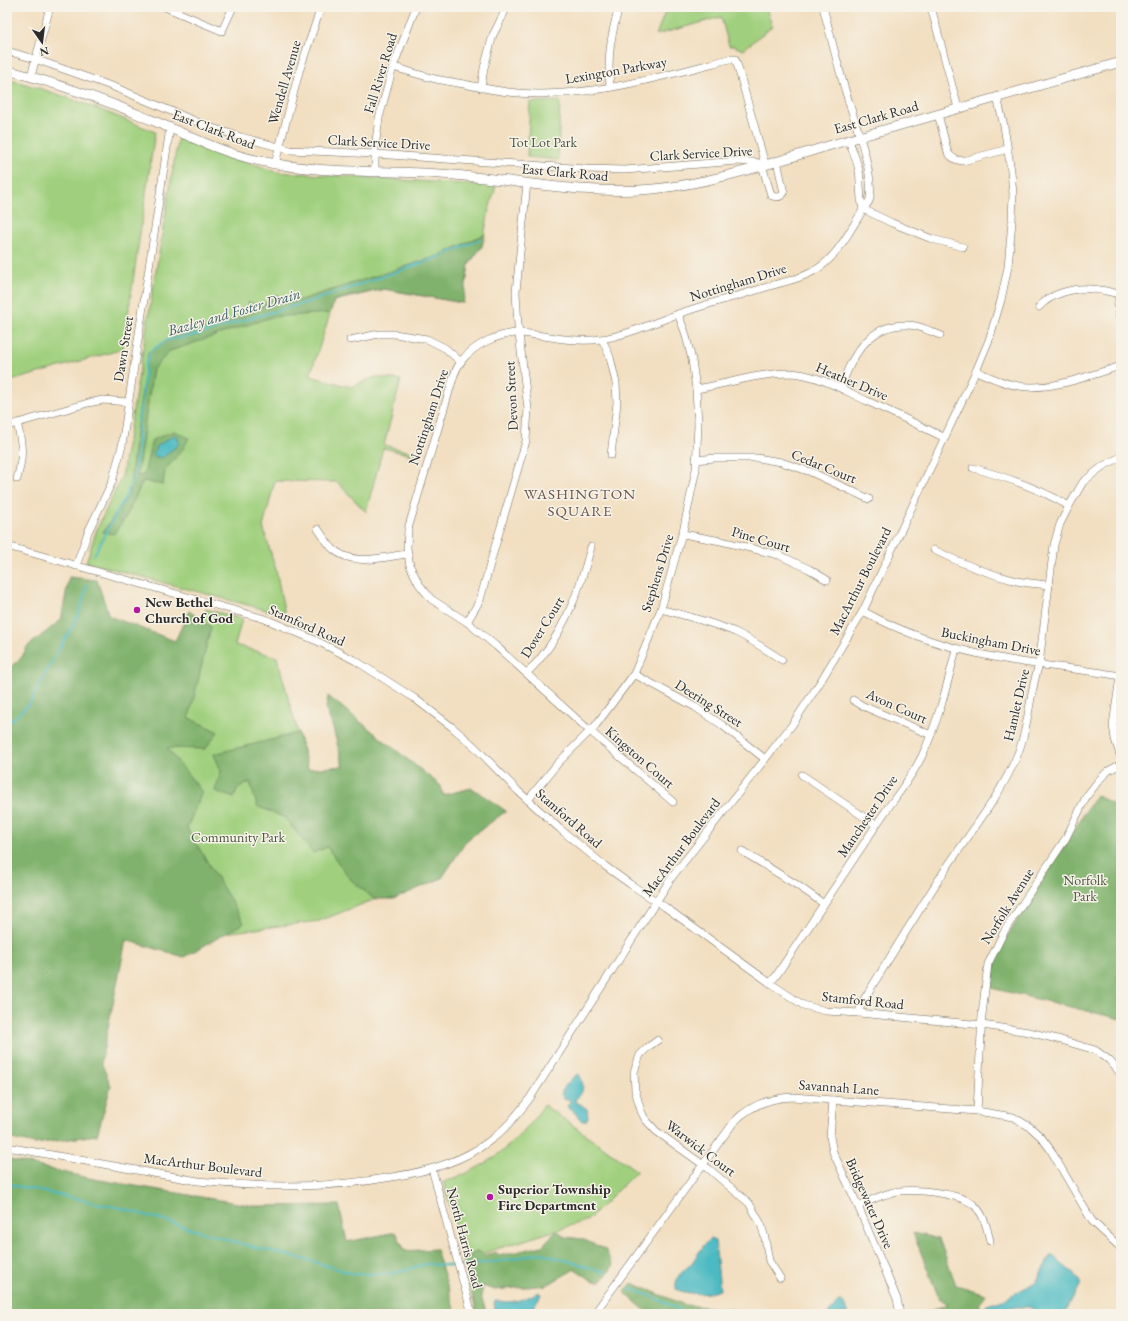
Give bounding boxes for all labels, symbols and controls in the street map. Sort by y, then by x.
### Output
north arrow [22,22,62,62]
street label: Fall River Road [359,30,401,115]
street label: Wendell Avenue [263,37,305,126]
text: N [38,44,50,60]
street label: Lexington Parkway [564,52,669,88]
street label: East Clark Road [832,96,921,138]
street label: East Clark Road [170,105,259,153]
street label: Clark Service Drive [327,130,431,154]
park label: Tot Lot Park [509,133,578,151]
street label: Clark Service Drive [649,141,753,165]
street label: East Clark Road [521,159,610,185]
street label: Nottingham Drive [687,259,789,305]
water label: Bazley and Foster Drain [164,283,302,340]
street label: Dawn Street [109,314,137,383]
street label: Heather Drive [813,358,891,405]
street label: Devon Street [500,360,522,431]
street label: Nottingham Drive [404,366,452,467]
street label: Cedar Court [789,445,860,487]
district label: WASHINGTON SQUARE [524,484,636,520]
street label: Pine Court [730,522,793,556]
street label: MacArthur Boulevard [825,523,895,638]
street label: Stephens Drive [637,531,678,614]
street label: Dover Court [516,592,568,661]
place label: New Bethel Church of God [145,593,233,627]
street label: Stamford Road [266,600,349,650]
marker: New Bethel Church of God [132,605,142,615]
street label: Buckingham Drive [940,623,1043,660]
street label: Hamlet Drive [999,667,1033,743]
street label: Deering Street [672,675,747,731]
street label: Avon Court [863,684,931,728]
street label: Kingston Court [602,722,679,792]
street label: Manchester Drive [833,771,901,861]
street label: Stamford Road [532,784,607,852]
street label: MacArthur Boulevard [638,793,725,900]
park label: Community Park [191,828,285,846]
street label: Norfolk Avenue [976,864,1038,947]
park label: Norfolk Park [1063,871,1107,905]
street label: Stamford Road [821,987,906,1013]
street label: Savannah Lane [798,1075,880,1099]
street label: Warwick Court [662,1116,740,1181]
street label: MacArthur Boulevard [143,1149,264,1181]
street label: Bridgewater Drive [842,1155,898,1252]
place label: Superior Township Fire Department [498,1180,611,1214]
street label: North Harris Road [443,1186,487,1291]
marker: Superior Township Fire Department [485,1192,495,1202]

